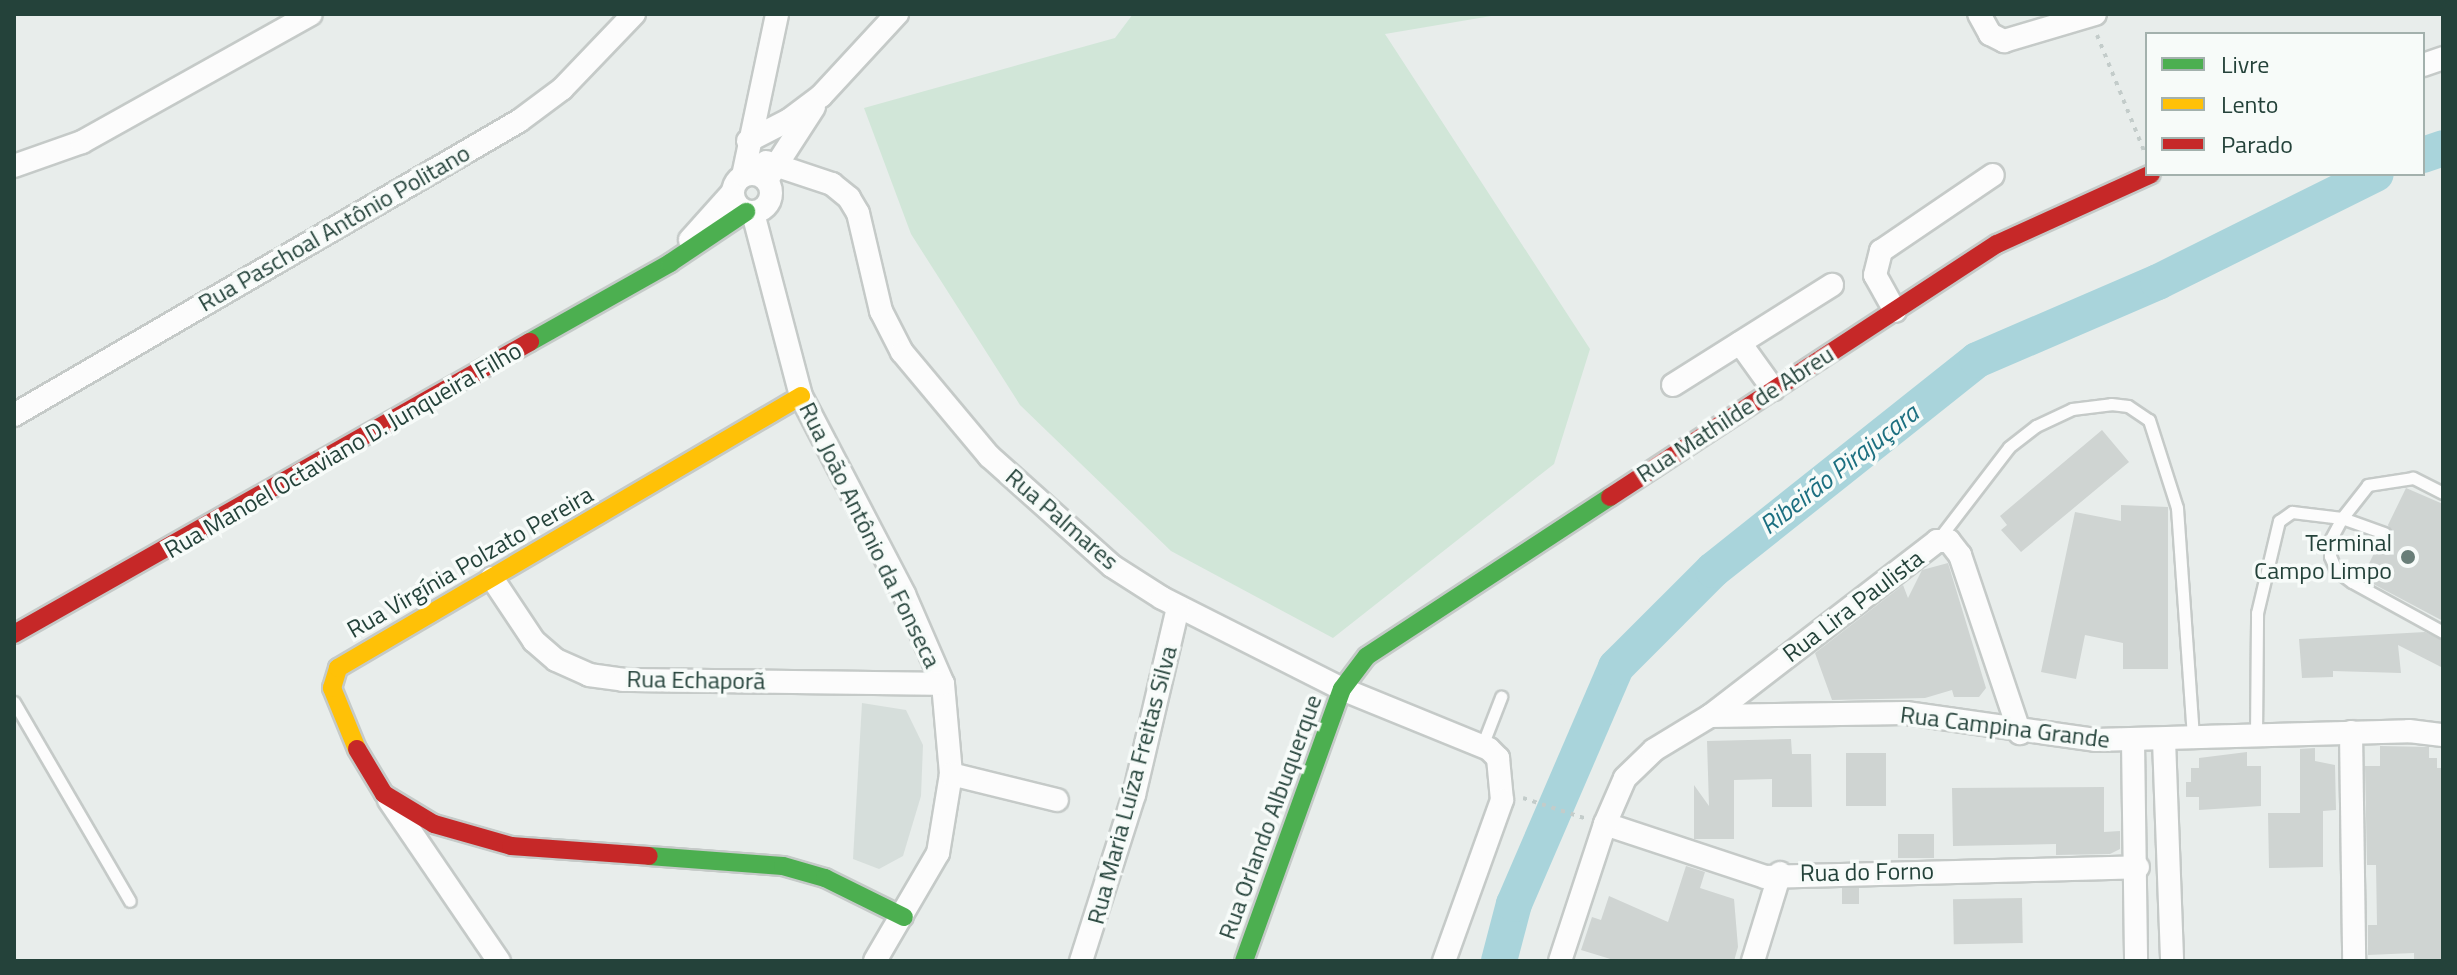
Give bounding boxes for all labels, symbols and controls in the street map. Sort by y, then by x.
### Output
legend [2145,32,2425,176]
text: Livre [2221,46,2269,82]
text: Lento [2221,86,2278,122]
text: Parado [2221,126,2293,162]
street label: Rua Paschoal Antônio Politano [193,138,475,318]
street label: Rua Manoel Octaviano D. Junqueira Filho [159,336,527,564]
street label: Rua Mathilde de Abreu [1631,340,1839,488]
street label: Rua João Antônio da Fonseca [793,397,947,673]
water label: Ribeirão Pirajuçara [1753,397,1925,541]
street label: Rua Palmares [1000,462,1124,576]
street label: Rua Virgínia Polzato Pereira [342,480,598,644]
place label: Terminal Campo Limpo [2254,529,2392,585]
street label: Rua Lira Paulista [1777,544,1929,668]
marker: Terminal Campo Limpo [2399,548,2417,566]
street label: Rua Maria Luíza Freitas Silva [1081,643,1183,927]
street label: Rua Echaporã [626,664,766,696]
street label: Rua Orlando Albuquerque [1212,691,1328,943]
street label: Rua Campina Grande [1899,700,2111,754]
street label: Rua do Forno [1800,856,1934,888]

